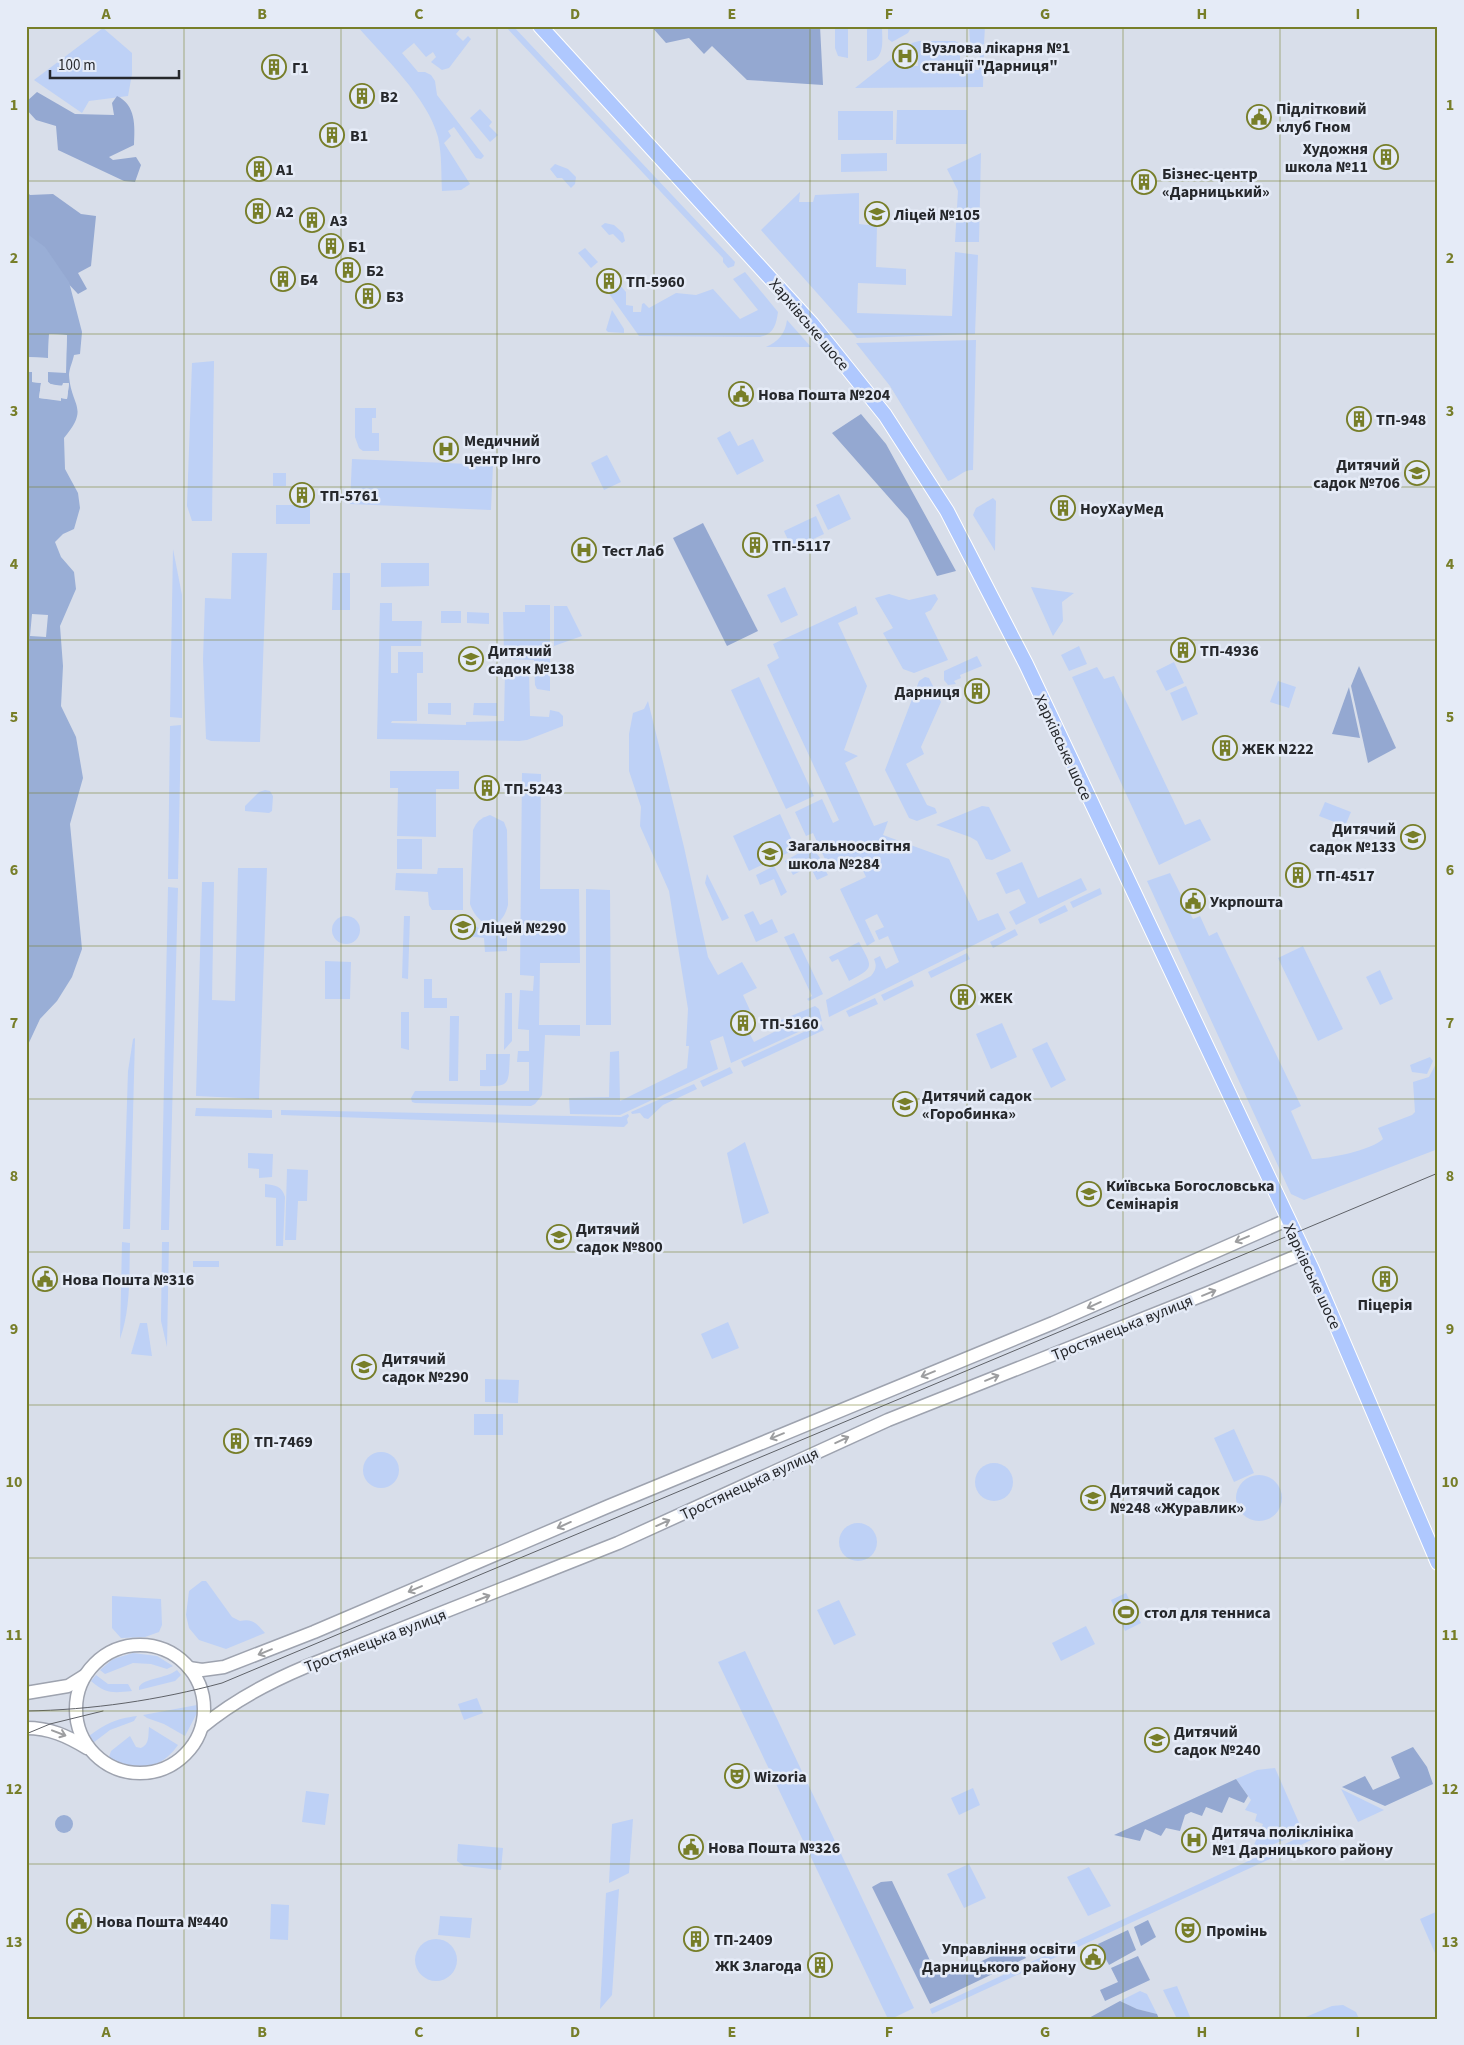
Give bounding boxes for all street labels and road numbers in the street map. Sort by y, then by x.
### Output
street label: Харківське шосе [764,274,854,376]
street label: Харківське шосе [1029,691,1097,804]
street label: Харківське шосе [1278,1220,1346,1333]
street label: Тростянецька вулиця [1049,1290,1196,1366]
street label: Тростянецька вулиця [677,1442,822,1526]
street label: Тростянецька вулиця [301,1604,450,1678]

